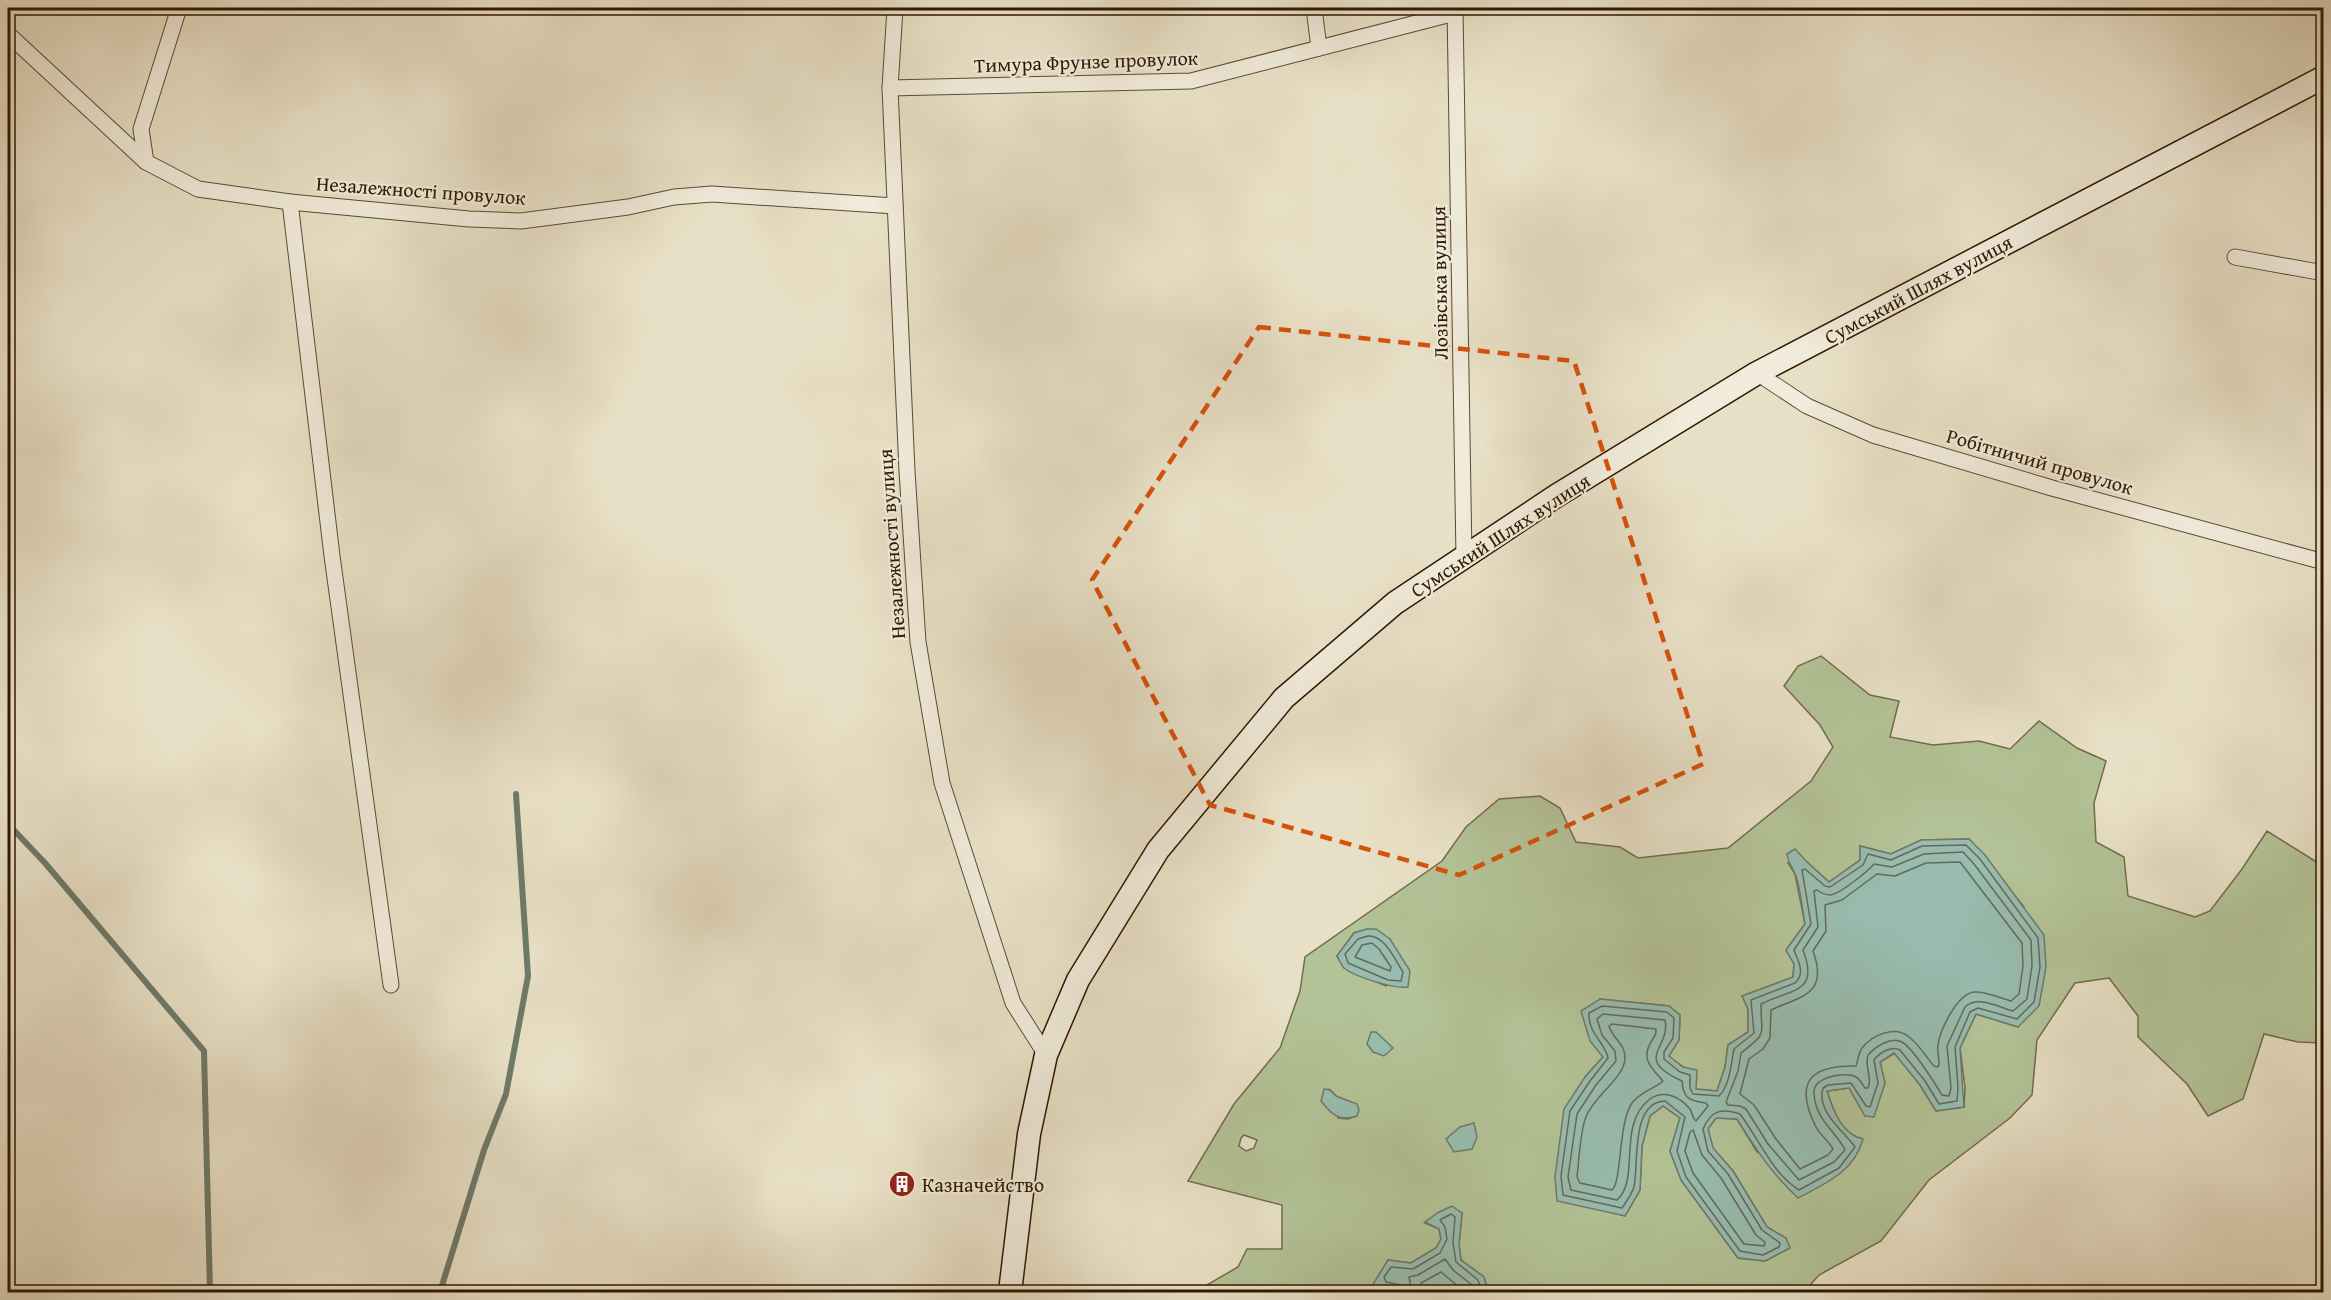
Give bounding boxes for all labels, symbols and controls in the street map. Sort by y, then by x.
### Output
street label: Тимура Фрунзе провулок [973,43,1199,79]
street label: Незалежності провулок [315,168,527,212]
street label: Лозівська вулиця [1423,206,1455,360]
street label: Сумський Шлях вулиця [1819,227,2017,351]
street label: Робітничий провулок [1943,420,2137,502]
street label: Незалежності вулиця [870,448,912,640]
street label: Сумський Шлях вулиця [1404,466,1596,604]
building icon: Казначейство [887,1169,917,1199]
place label: Казначейство [922,1170,1044,1199]

